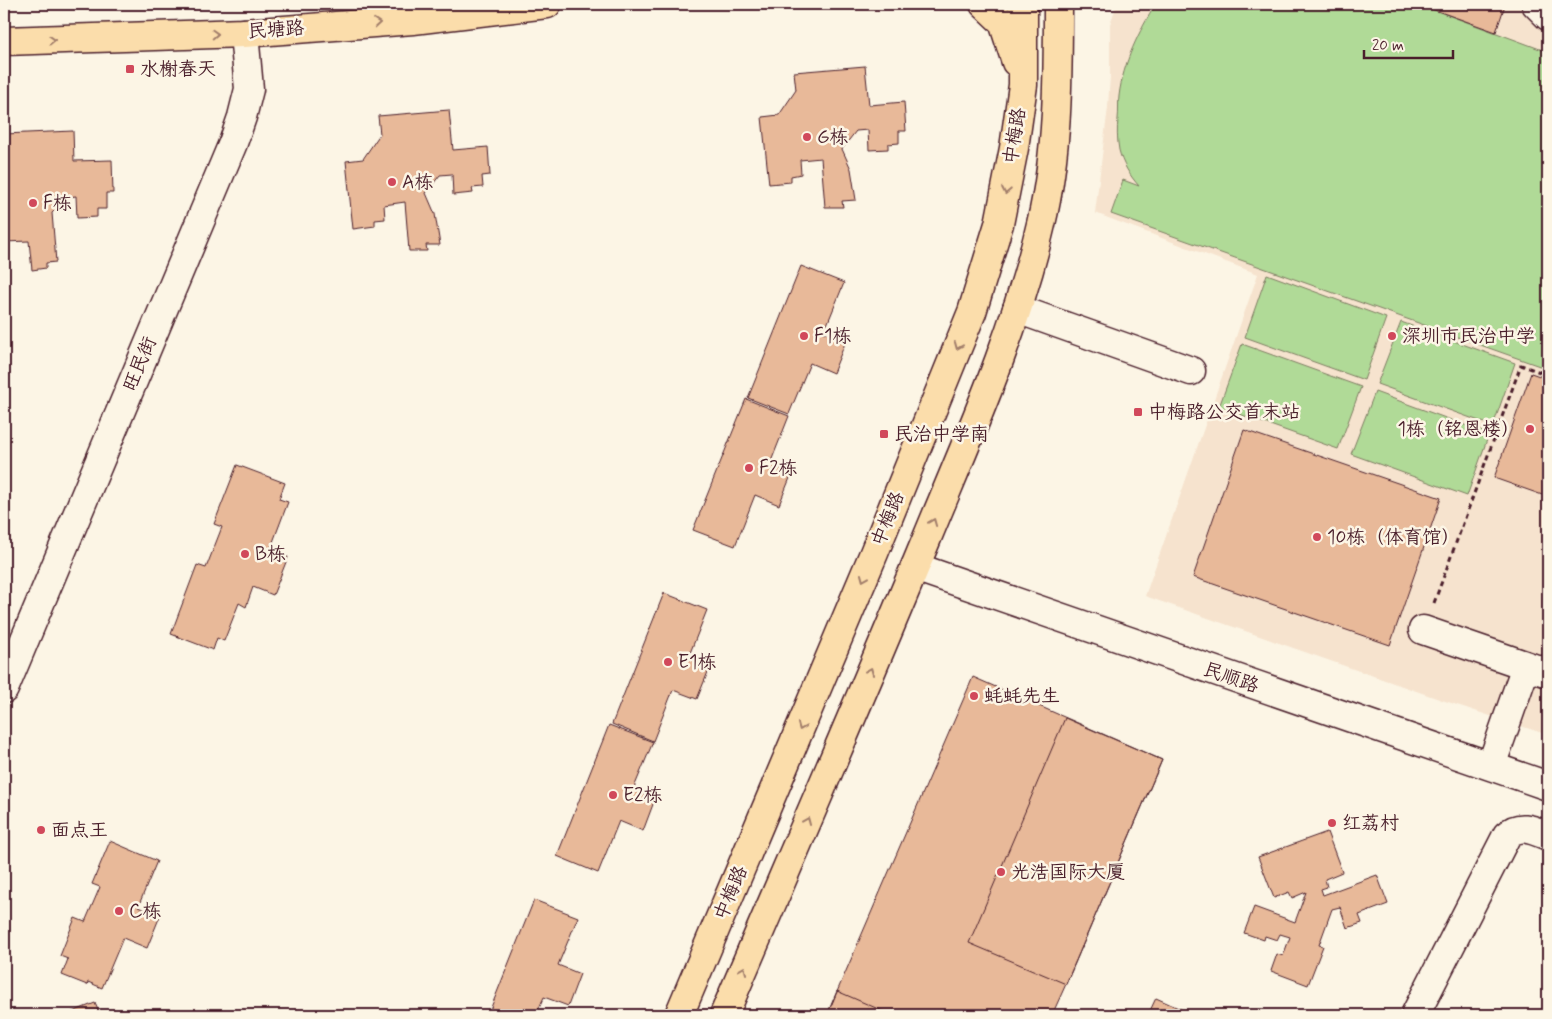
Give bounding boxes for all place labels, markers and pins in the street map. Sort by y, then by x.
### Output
place label: 水榭春天 [140,57,216,82]
marker: 水榭春天 [124,63,136,75]
place label: G栋 [817,125,849,150]
marker: G栋 [801,131,813,143]
place label: A栋 [402,170,433,195]
marker: A栋 [386,176,398,188]
place label: F栋 [43,191,72,216]
marker: F栋 [27,197,39,209]
place label: F1栋 [814,324,852,349]
place label: 深圳市民治中学 [1402,324,1535,349]
marker: F1栋 [798,330,810,342]
marker: 深圳市民治中学 [1386,330,1398,342]
place label: 中梅路公交首末站 [1148,400,1300,425]
marker: 中梅路公交首末站 [1132,406,1144,418]
place label: 1栋（铭恩楼） [1398,417,1520,442]
place label: 民治中学南 [894,422,989,447]
marker: 1栋（铭恩楼） [1524,423,1536,435]
marker: 民治中学南 [878,428,890,440]
place label: F2栋 [759,456,797,481]
marker: F2栋 [743,462,755,474]
place label: 10栋（体育馆） [1327,525,1460,550]
marker: 10栋（体育馆） [1311,531,1323,543]
place label: B栋 [255,542,286,567]
marker: B栋 [239,548,251,560]
place label: E1栋 [678,650,717,675]
marker: E1栋 [662,656,674,668]
place label: 蚝蚝先生 [984,684,1060,709]
marker: 蚝蚝先生 [968,690,980,702]
place label: E2栋 [623,783,662,808]
marker: E2栋 [607,789,619,801]
place label: 红荔村 [1342,811,1399,836]
marker: 红荔村 [1326,817,1338,829]
place label: 面点王 [51,818,108,843]
marker: 面点王 [35,824,47,836]
place label: 光浩国际大厦 [1011,860,1125,885]
marker: 光浩国际大厦 [995,866,1007,878]
place label: C栋 [129,899,162,924]
marker: C栋 [113,905,125,917]

